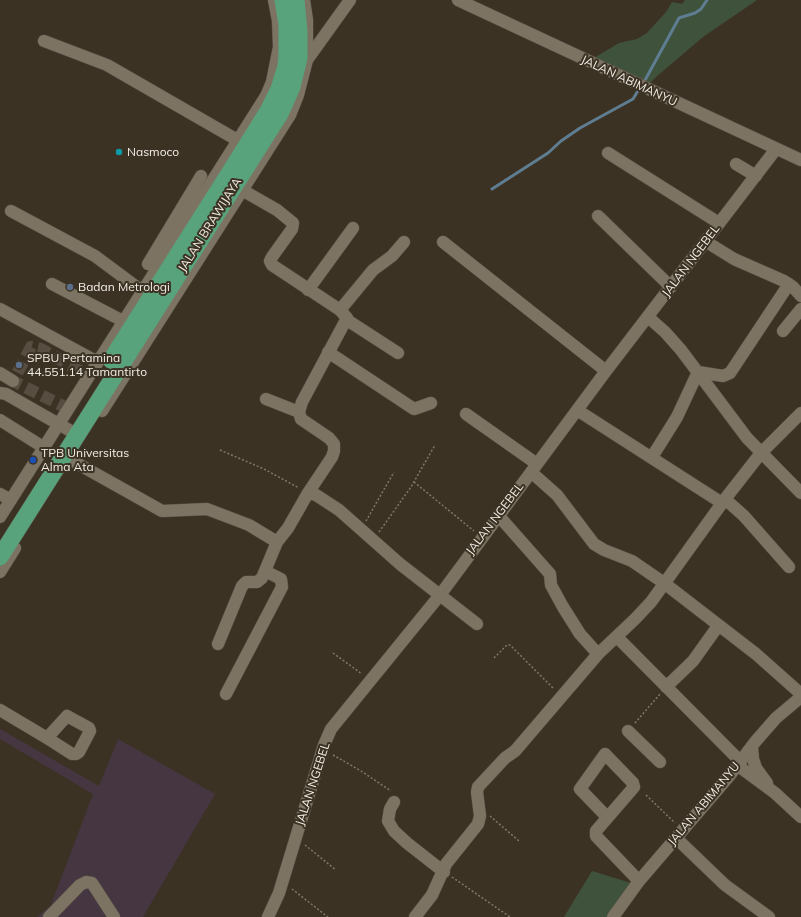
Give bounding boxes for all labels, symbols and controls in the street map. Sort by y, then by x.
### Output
street label: JALAN ABIMANYU [579,52,679,110]
place label: Nasmoco [127,145,179,159]
marker: Nasmoco [114,147,124,157]
street label: JALAN BRAWIJAYA [175,175,245,275]
street label: JALAN NGEBEL [659,222,723,300]
place label: Badan Metrologi [78,280,170,294]
marker: Badan Metrologi [65,282,75,292]
place label: SPBU Pertamina 44.551.14 Tamantirto [27,351,147,379]
marker: SPBU Pertamina 44.551.14 Tamantirto [14,360,24,370]
place label: TPB Universitas Alma Ata [41,446,129,474]
marker: TPB Universitas Alma Ata [28,455,38,465]
street label: JALAN NGEBEL [463,480,527,558]
street label: JALAN NGEBEL [293,741,333,827]
street label: JALAN ABIMANYU [665,759,743,849]

